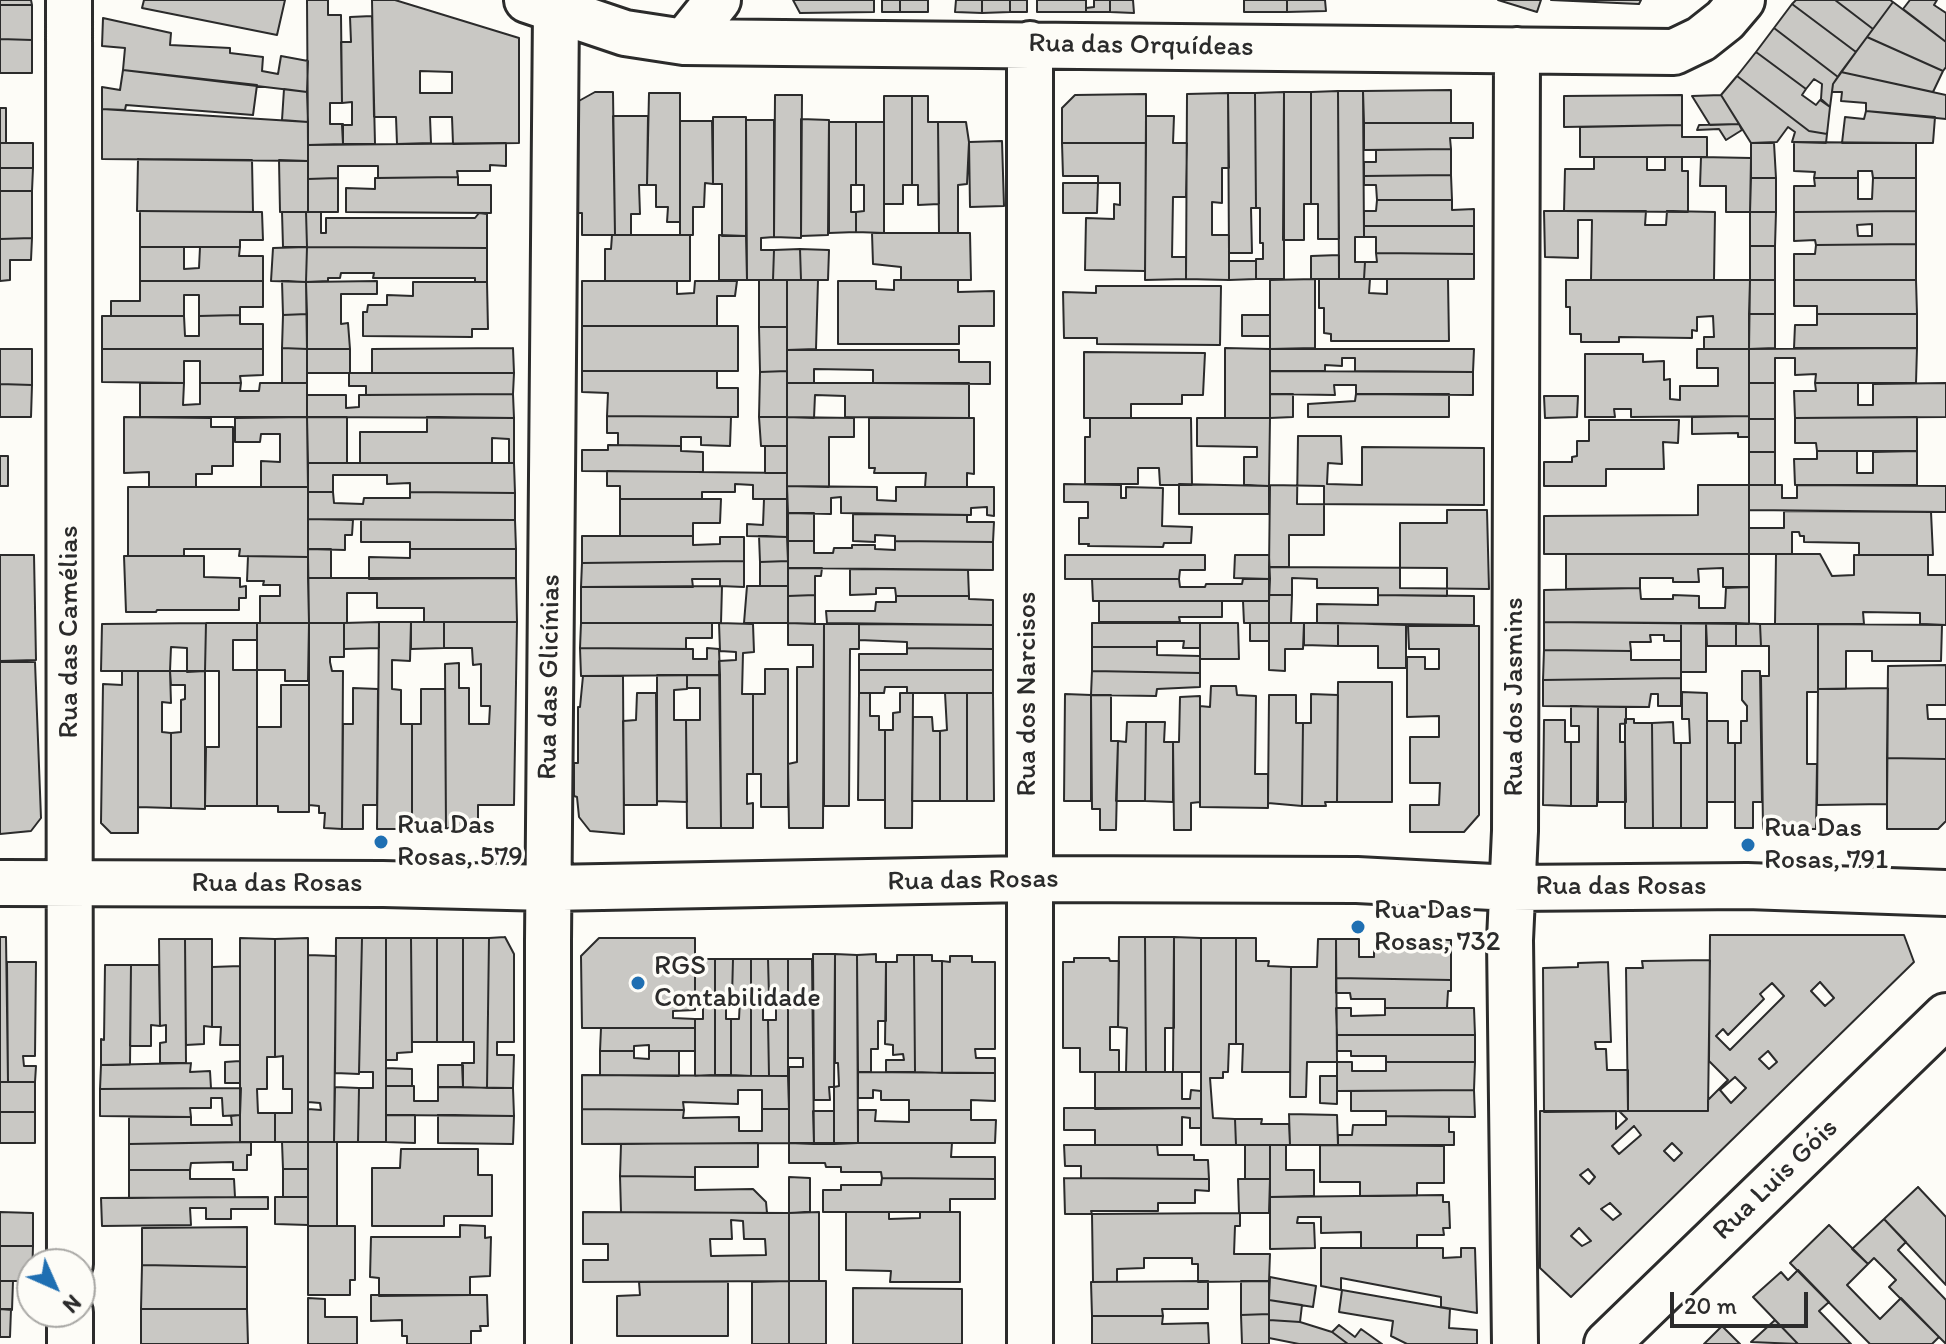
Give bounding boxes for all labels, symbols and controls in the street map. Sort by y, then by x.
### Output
street label: Rua das Orquídeas [1028,27,1254,65]
street label: Rua das Camélias [53,526,87,738]
street label: Rua das Glicínias [531,574,569,780]
street label: Rua dos Narcisos [1011,592,1045,796]
street label: Rua dos Jasmins [1498,597,1532,797]
place label: Rua Das Rosas, 579 [397,809,523,875]
place label: Rua Das Rosas, 791 [1764,812,1888,878]
marker: Rua Das Rosas, 579 [372,833,390,851]
marker: Rua Das Rosas, 791 [1739,836,1757,854]
street label: Rua das Rosas [887,863,1059,899]
street label: Rua das Rosas [191,867,363,901]
street label: Rua das Rosas [1535,870,1707,904]
place label: Rua Das Rosas, 732 [1374,894,1501,960]
marker: Rua Das Rosas, 732 [1349,918,1367,936]
place label: RGS Contabilidade [654,950,821,1016]
marker: RGS Contabilidade [629,974,647,992]
street label: Rua Luis Góis [1706,1112,1846,1248]
north arrow [16,1248,96,1328]
scale bar [1674,1276,1812,1326]
text: N [57,1289,87,1319]
text: 20 m [1684,1291,1737,1320]

